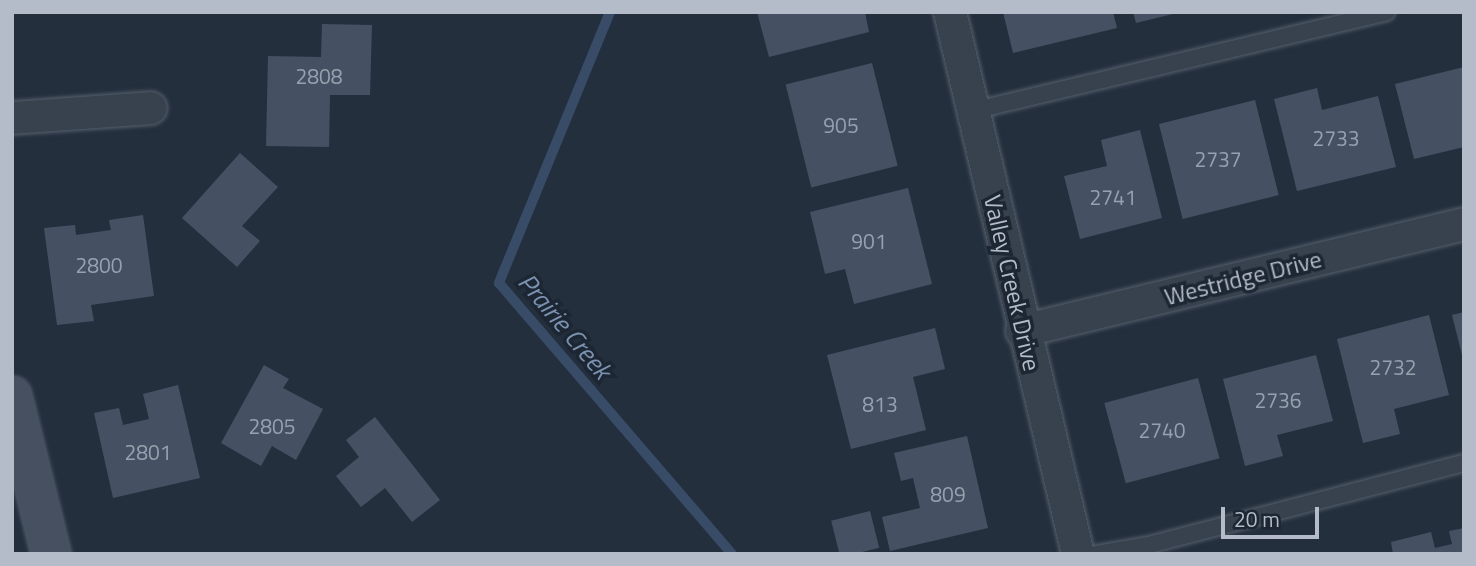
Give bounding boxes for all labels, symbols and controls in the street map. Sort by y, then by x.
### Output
house number: 2808 [295,63,343,89]
house number: 905 [823,112,859,138]
house number: 2733 [1312,125,1360,151]
house number: 2737 [1194,146,1242,172]
house number: 2741 [1089,184,1137,210]
street label: Valley Creek Drive [978,192,1046,374]
house number: 901 [851,228,887,254]
street label: Westridge Drive [1161,245,1325,311]
house number: 2800 [75,252,123,278]
water label: Prairie Creek [512,267,618,385]
house number: 2732 [1369,354,1417,380]
house number: 2736 [1254,387,1302,413]
house number: 813 [862,391,898,417]
house number: 2805 [248,413,296,439]
house number: 2740 [1138,417,1186,443]
house number: 2801 [124,439,172,465]
house number: 809 [930,481,966,507]
scale bar [1224,492,1322,536]
text: 20 m [1234,503,1280,535]

